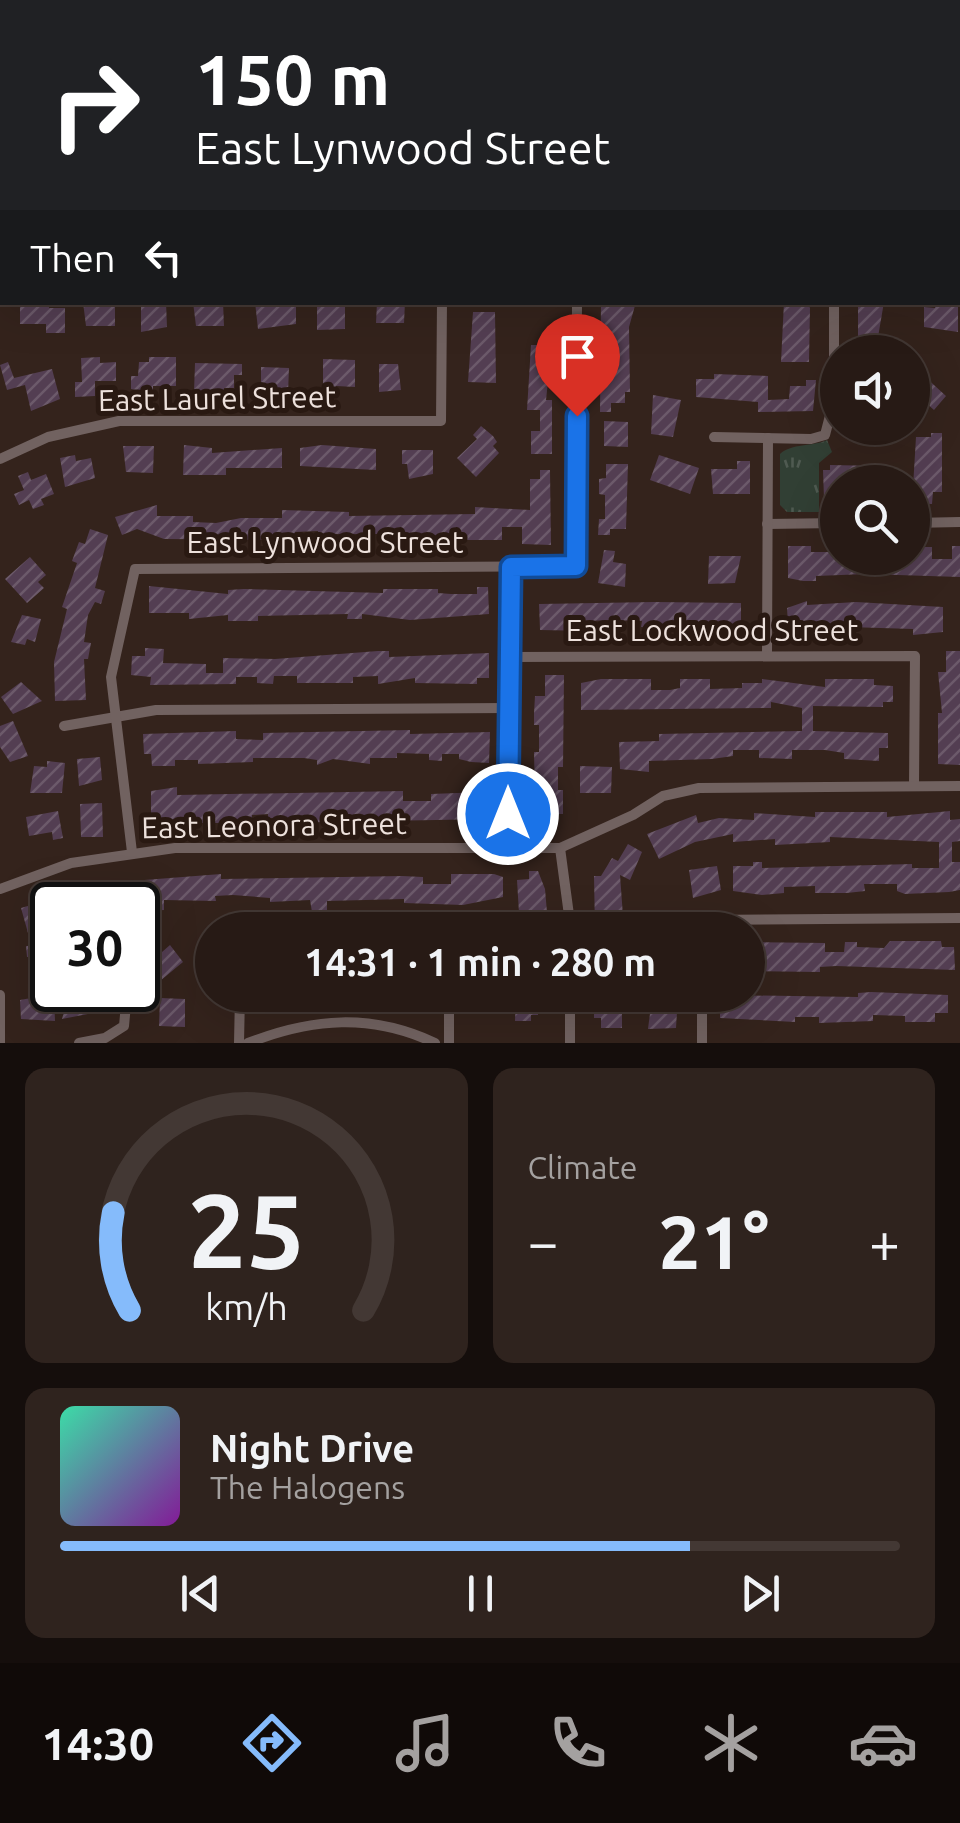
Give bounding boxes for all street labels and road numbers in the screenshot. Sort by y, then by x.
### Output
street label: East Laurel Street [98,379,337,417]
street label: East Lynwood Street [187,525,464,559]
street label: East Lockwood Street [566,613,858,647]
street label: East Leonora Street [141,806,407,844]

